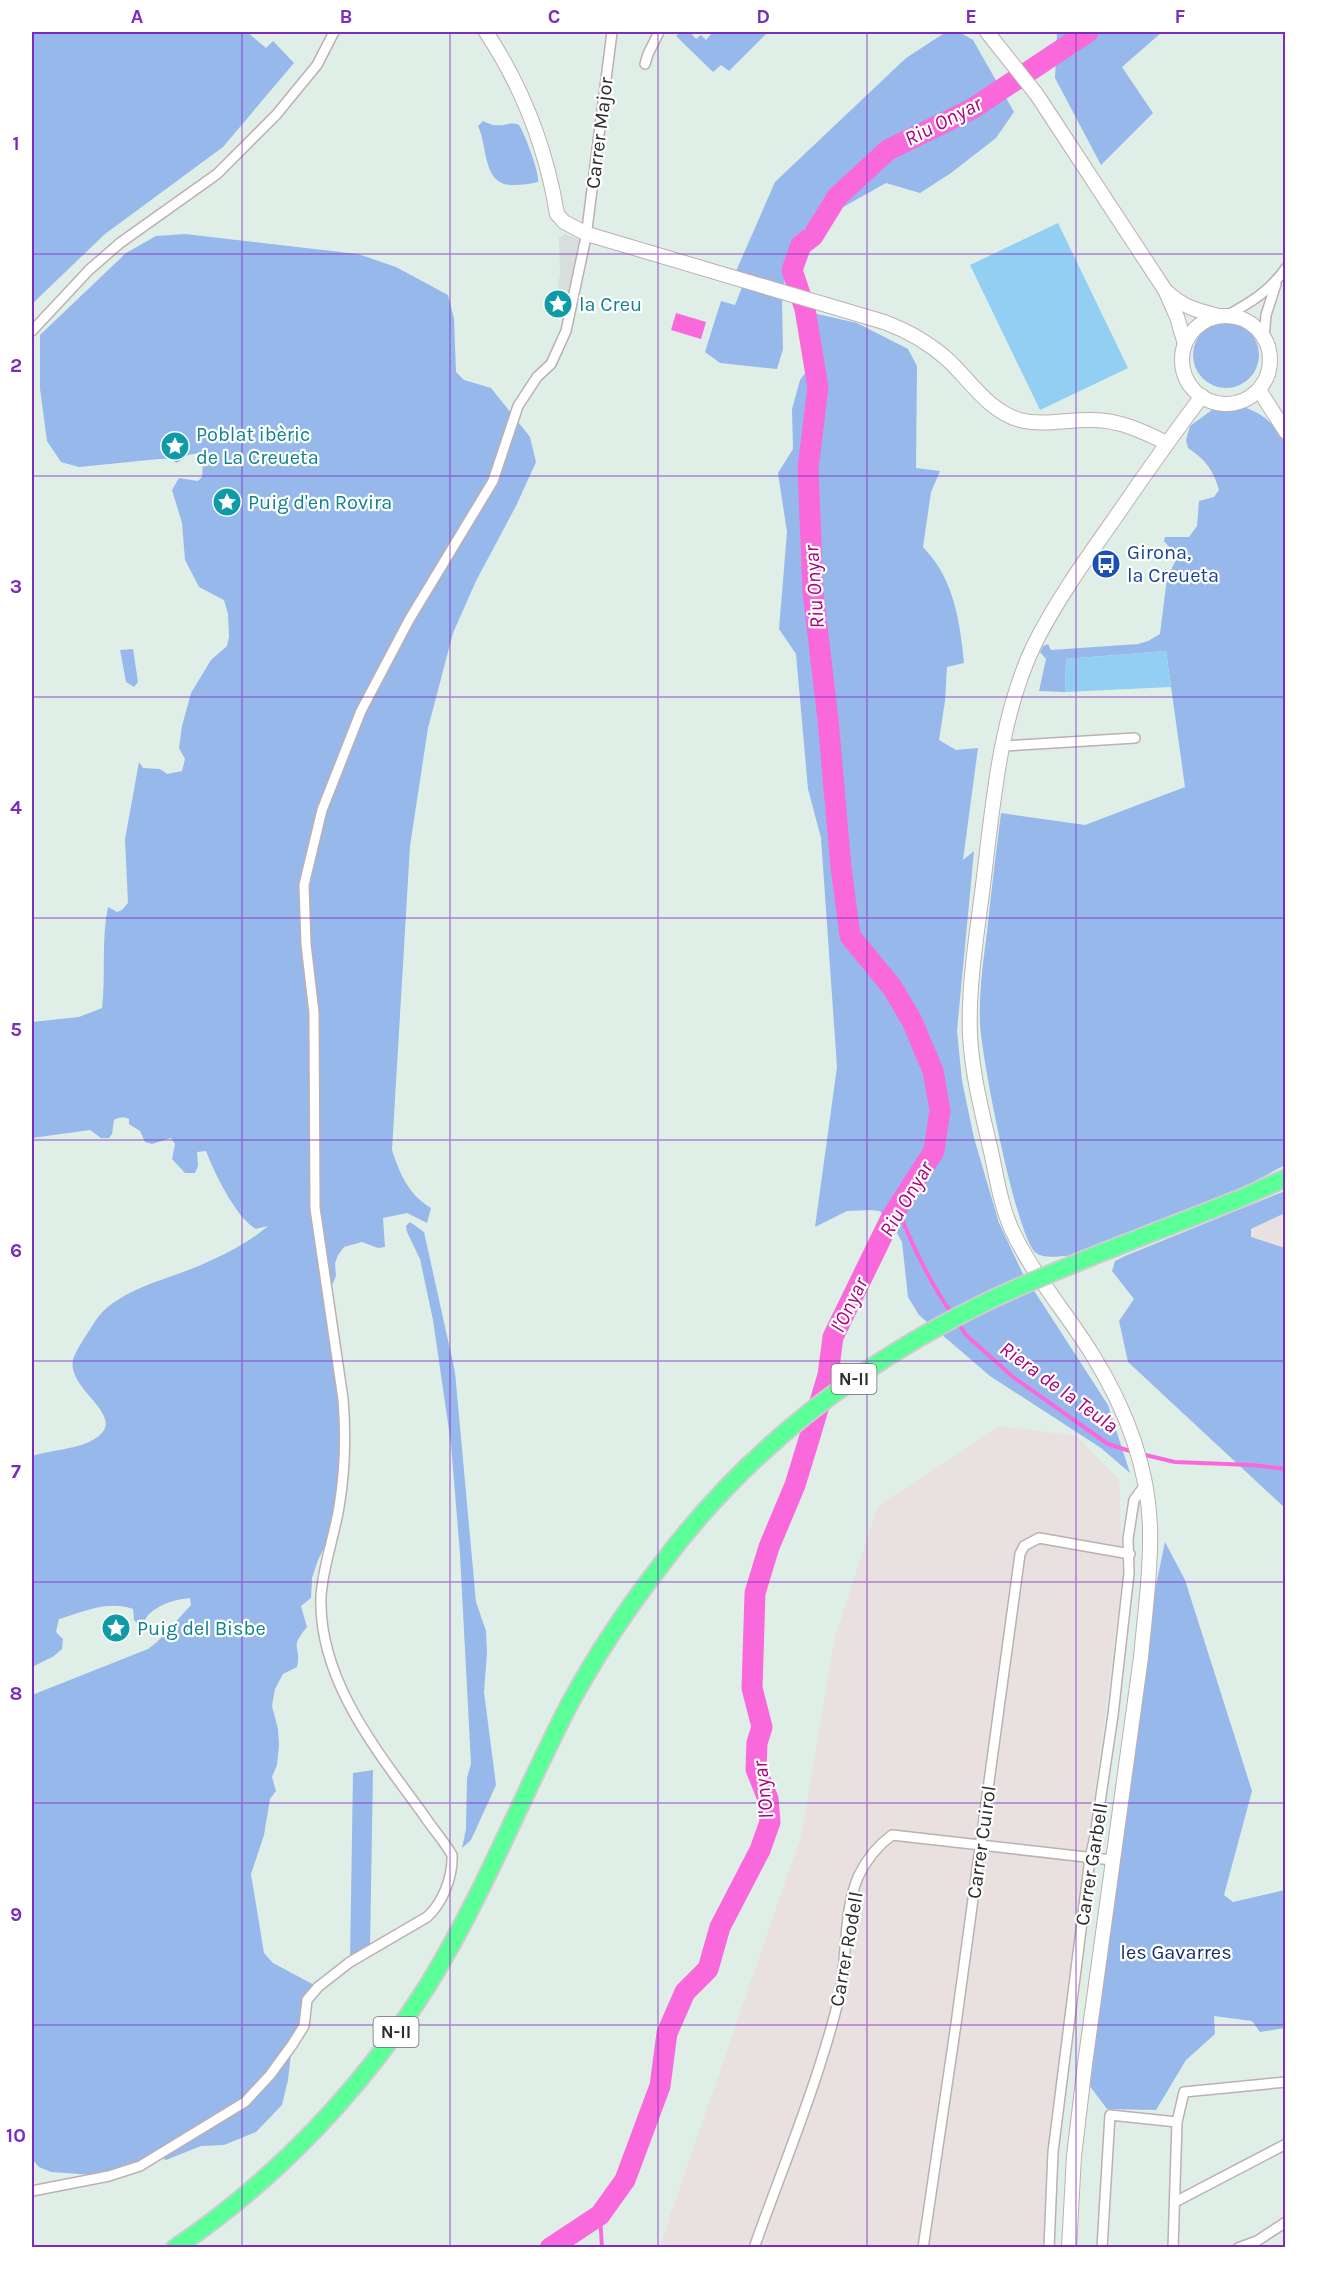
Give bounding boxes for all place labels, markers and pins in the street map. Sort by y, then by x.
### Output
place icon: la Creu [542,288,574,320]
place label: la Creu [579,293,642,316]
place label: Poblat ibèric de La Creueta [196,423,319,469]
place icon: Poblat ibèric de La Creueta [159,430,191,462]
place icon: Puig d'en Rovira [211,486,243,518]
place label: Puig d'en Rovira [248,491,392,514]
place label: Girona, la Creueta [1127,541,1219,587]
bus stop icon: Girona, la Creueta [1090,548,1122,580]
place icon: Puig del Bisbe [100,1612,132,1644]
place label: Puig del Bisbe [137,1617,266,1640]

